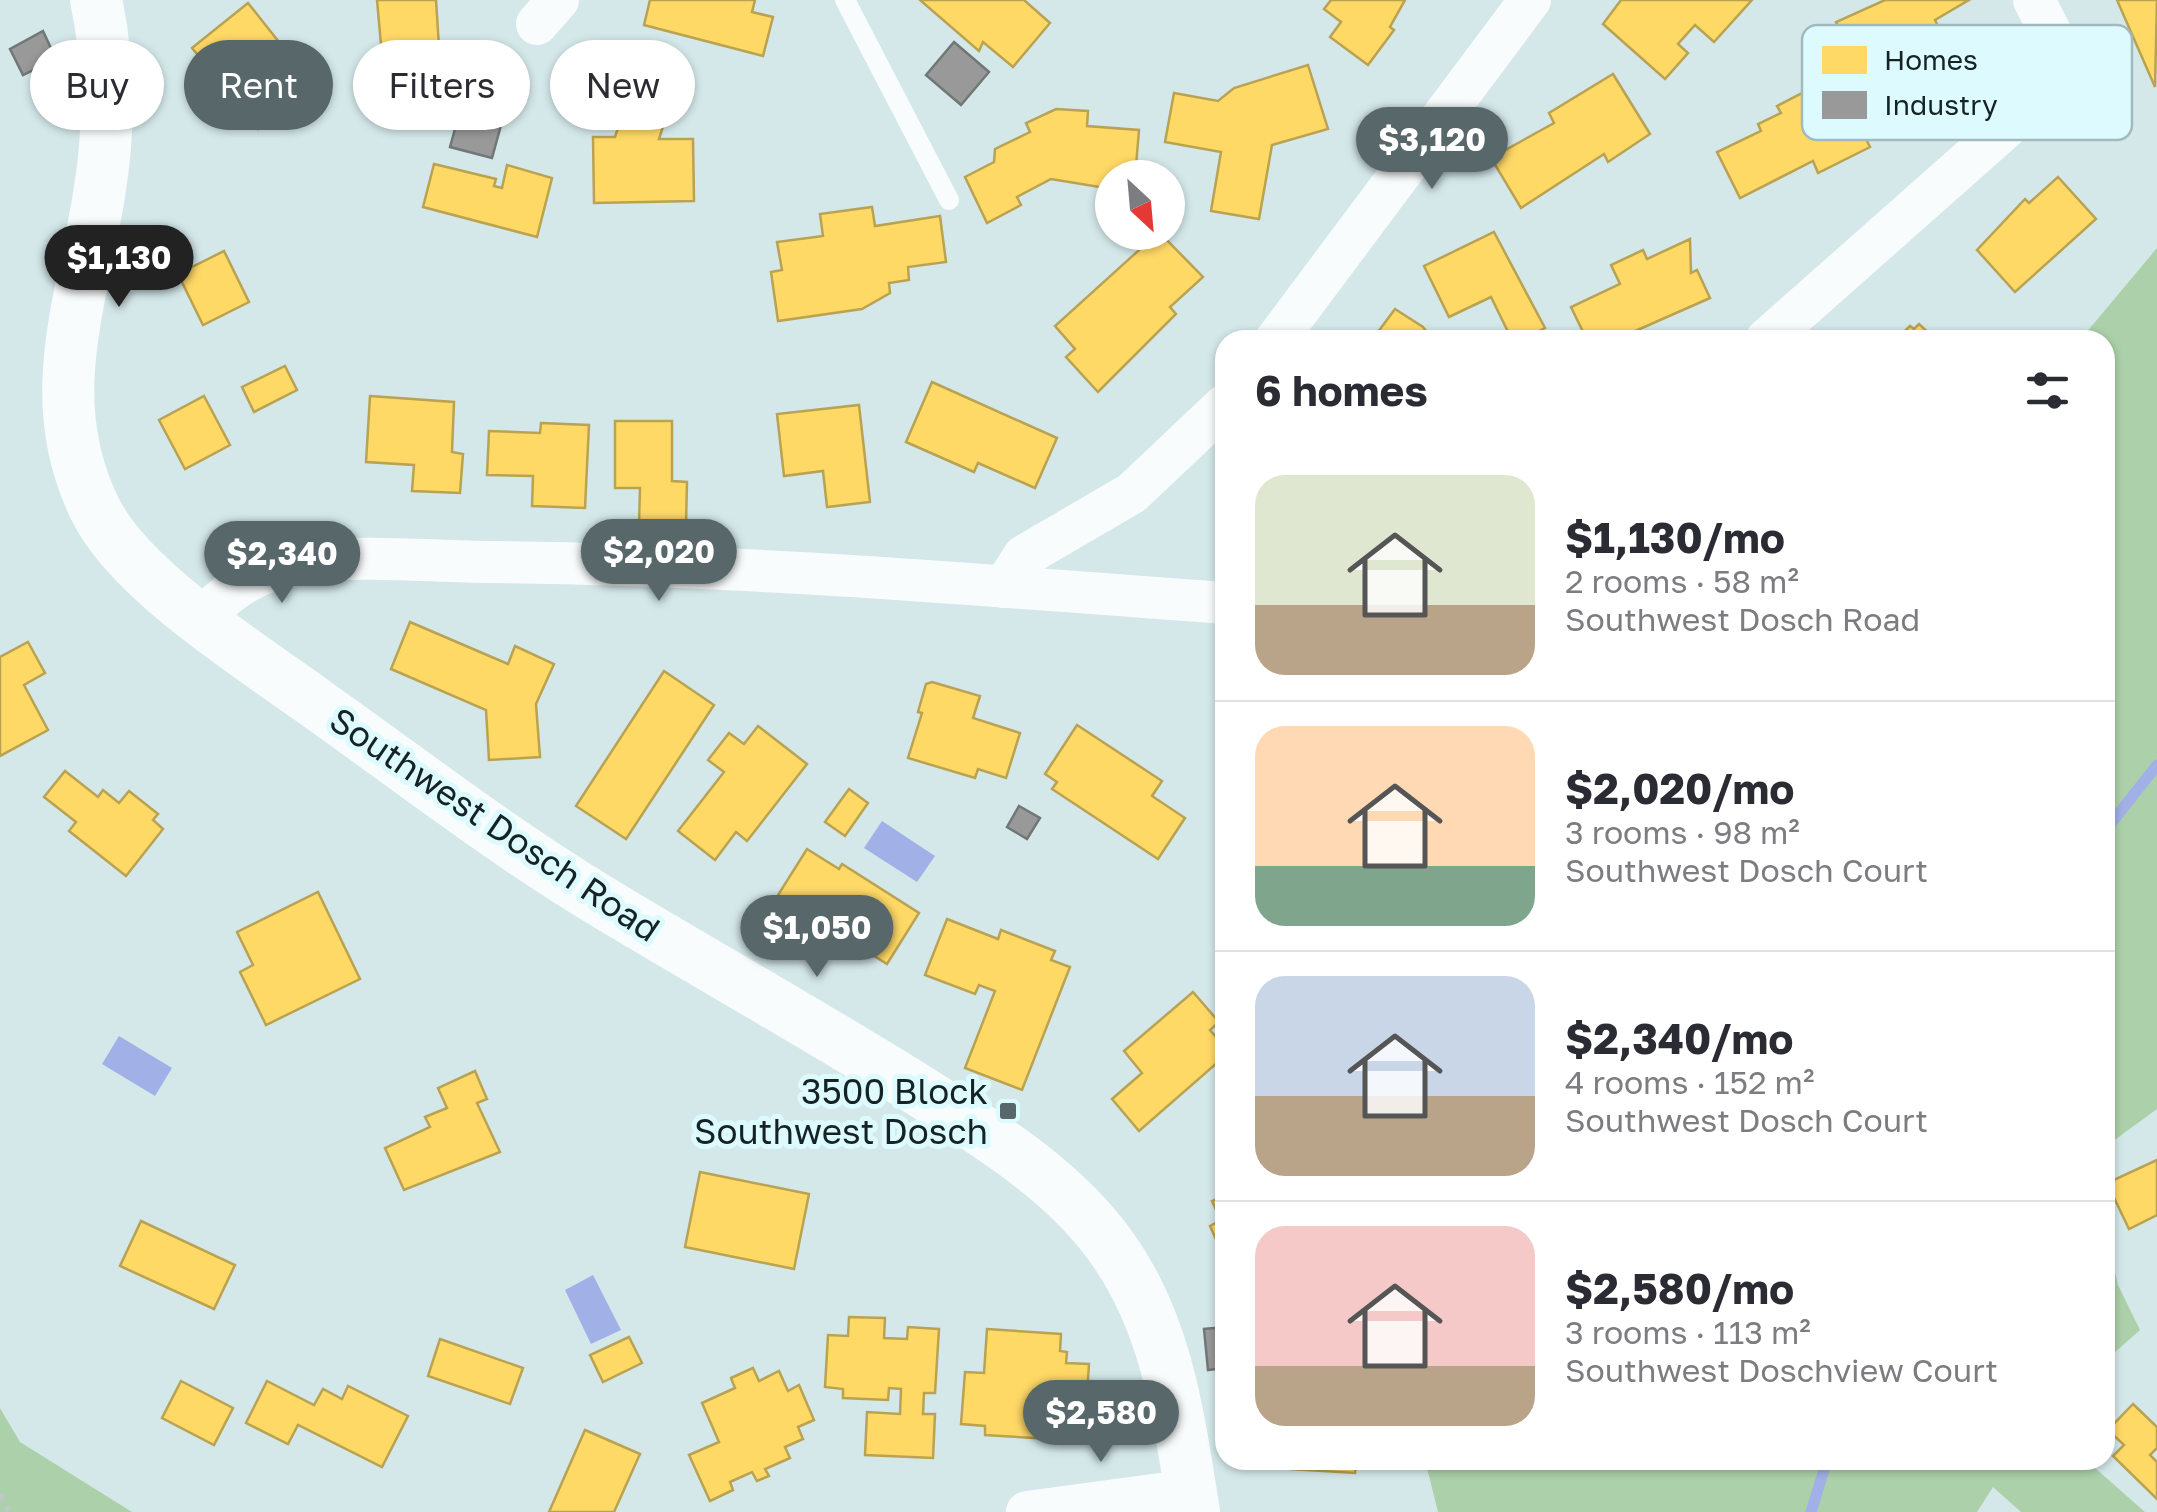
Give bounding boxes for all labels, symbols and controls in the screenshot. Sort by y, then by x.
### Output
legend [1802,25,2132,140]
chip: Buy [30,40,164,130]
chip: Rent [184,40,333,130]
chip: Filters [353,40,530,130]
chip: New [550,40,695,130]
text: Homes [1884,43,1978,76]
text: Industry [1884,88,1998,121]
pin: $3,120 [1351,107,1513,192]
text: $3,120 [1378,120,1486,158]
north arrow [1095,160,1185,250]
map controls [1095,160,1185,250]
pin: $1,130 [38,225,200,310]
text: $1,130 [67,238,171,276]
icon: filters [2020,363,2075,418]
text: 6 homes [1255,365,1428,415]
text: $1,130/mo [1565,512,1785,562]
icon: home [1335,515,1455,635]
pin: $2,020 [578,519,740,604]
pin: $2,340 [201,521,363,606]
text: $2,020 [603,532,715,570]
text: $2,340 [226,534,338,572]
text: 2 rooms · 58 m² [1565,562,1799,600]
text: Southwest Dosch Road [1565,600,1920,638]
street label: Southwest Dosch Road [322,698,668,950]
text: $2,020/mo [1565,763,1795,813]
icon: home [1335,766,1455,886]
text: 3 rooms · 98 m² [1565,813,1800,851]
text: Southwest Dosch Court [1565,851,1928,889]
pin: $1,050 [736,895,898,980]
text: $1,050 [762,908,872,946]
text: $2,340/mo [1565,1013,1793,1063]
icon: home [1335,1016,1455,1136]
text: 4 rooms · 152 m² [1565,1063,1814,1101]
place label: 3500 Block Southwest Dosch [694,1070,988,1152]
marker: 3500 Block Southwest Dosch [997,1100,1019,1122]
text: Southwest Dosch Court [1565,1101,1928,1139]
text: $2,580/mo [1565,1263,1794,1313]
icon: home [1335,1266,1455,1386]
text: 3 rooms · 113 m² [1565,1313,1811,1351]
text: Southwest Doschview Court [1565,1351,1998,1389]
pin: $2,580 [1020,1380,1182,1465]
text: $2,580 [1045,1393,1157,1431]

